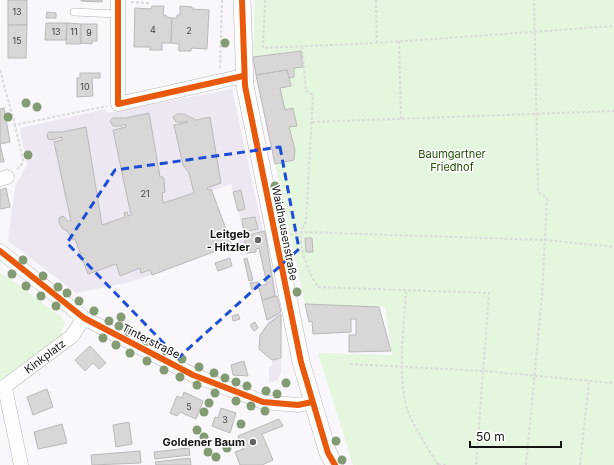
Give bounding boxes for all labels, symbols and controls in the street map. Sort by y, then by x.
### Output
house number: 13 [12,6,22,17]
house number: 4 [150,24,156,35]
house number: 2 [186,25,192,36]
house number: 13 [51,26,61,37]
house number: 11 [70,26,78,37]
house number: 9 [86,27,92,38]
house number: 15 [12,35,22,46]
house number: 10 [80,81,90,92]
park label: Baumgartner Friedhof [418,147,486,174]
street label: Waidhausenstraße [269,184,301,282]
house number: 21 [140,188,150,199]
place label: Leitgeb - Hitzler [207,227,251,254]
marker: Leitgeb - Hitzler [253,235,263,245]
street label: Tinterstraße [120,320,182,362]
street label: Kinkplatz [21,336,68,376]
house number: 5 [186,401,192,412]
house number: 3 [222,414,228,425]
scale bar [470,423,561,449]
text: 50 m [476,429,505,444]
place label: Goldener Baum [162,435,245,449]
marker: Goldener Baum [248,437,258,447]

